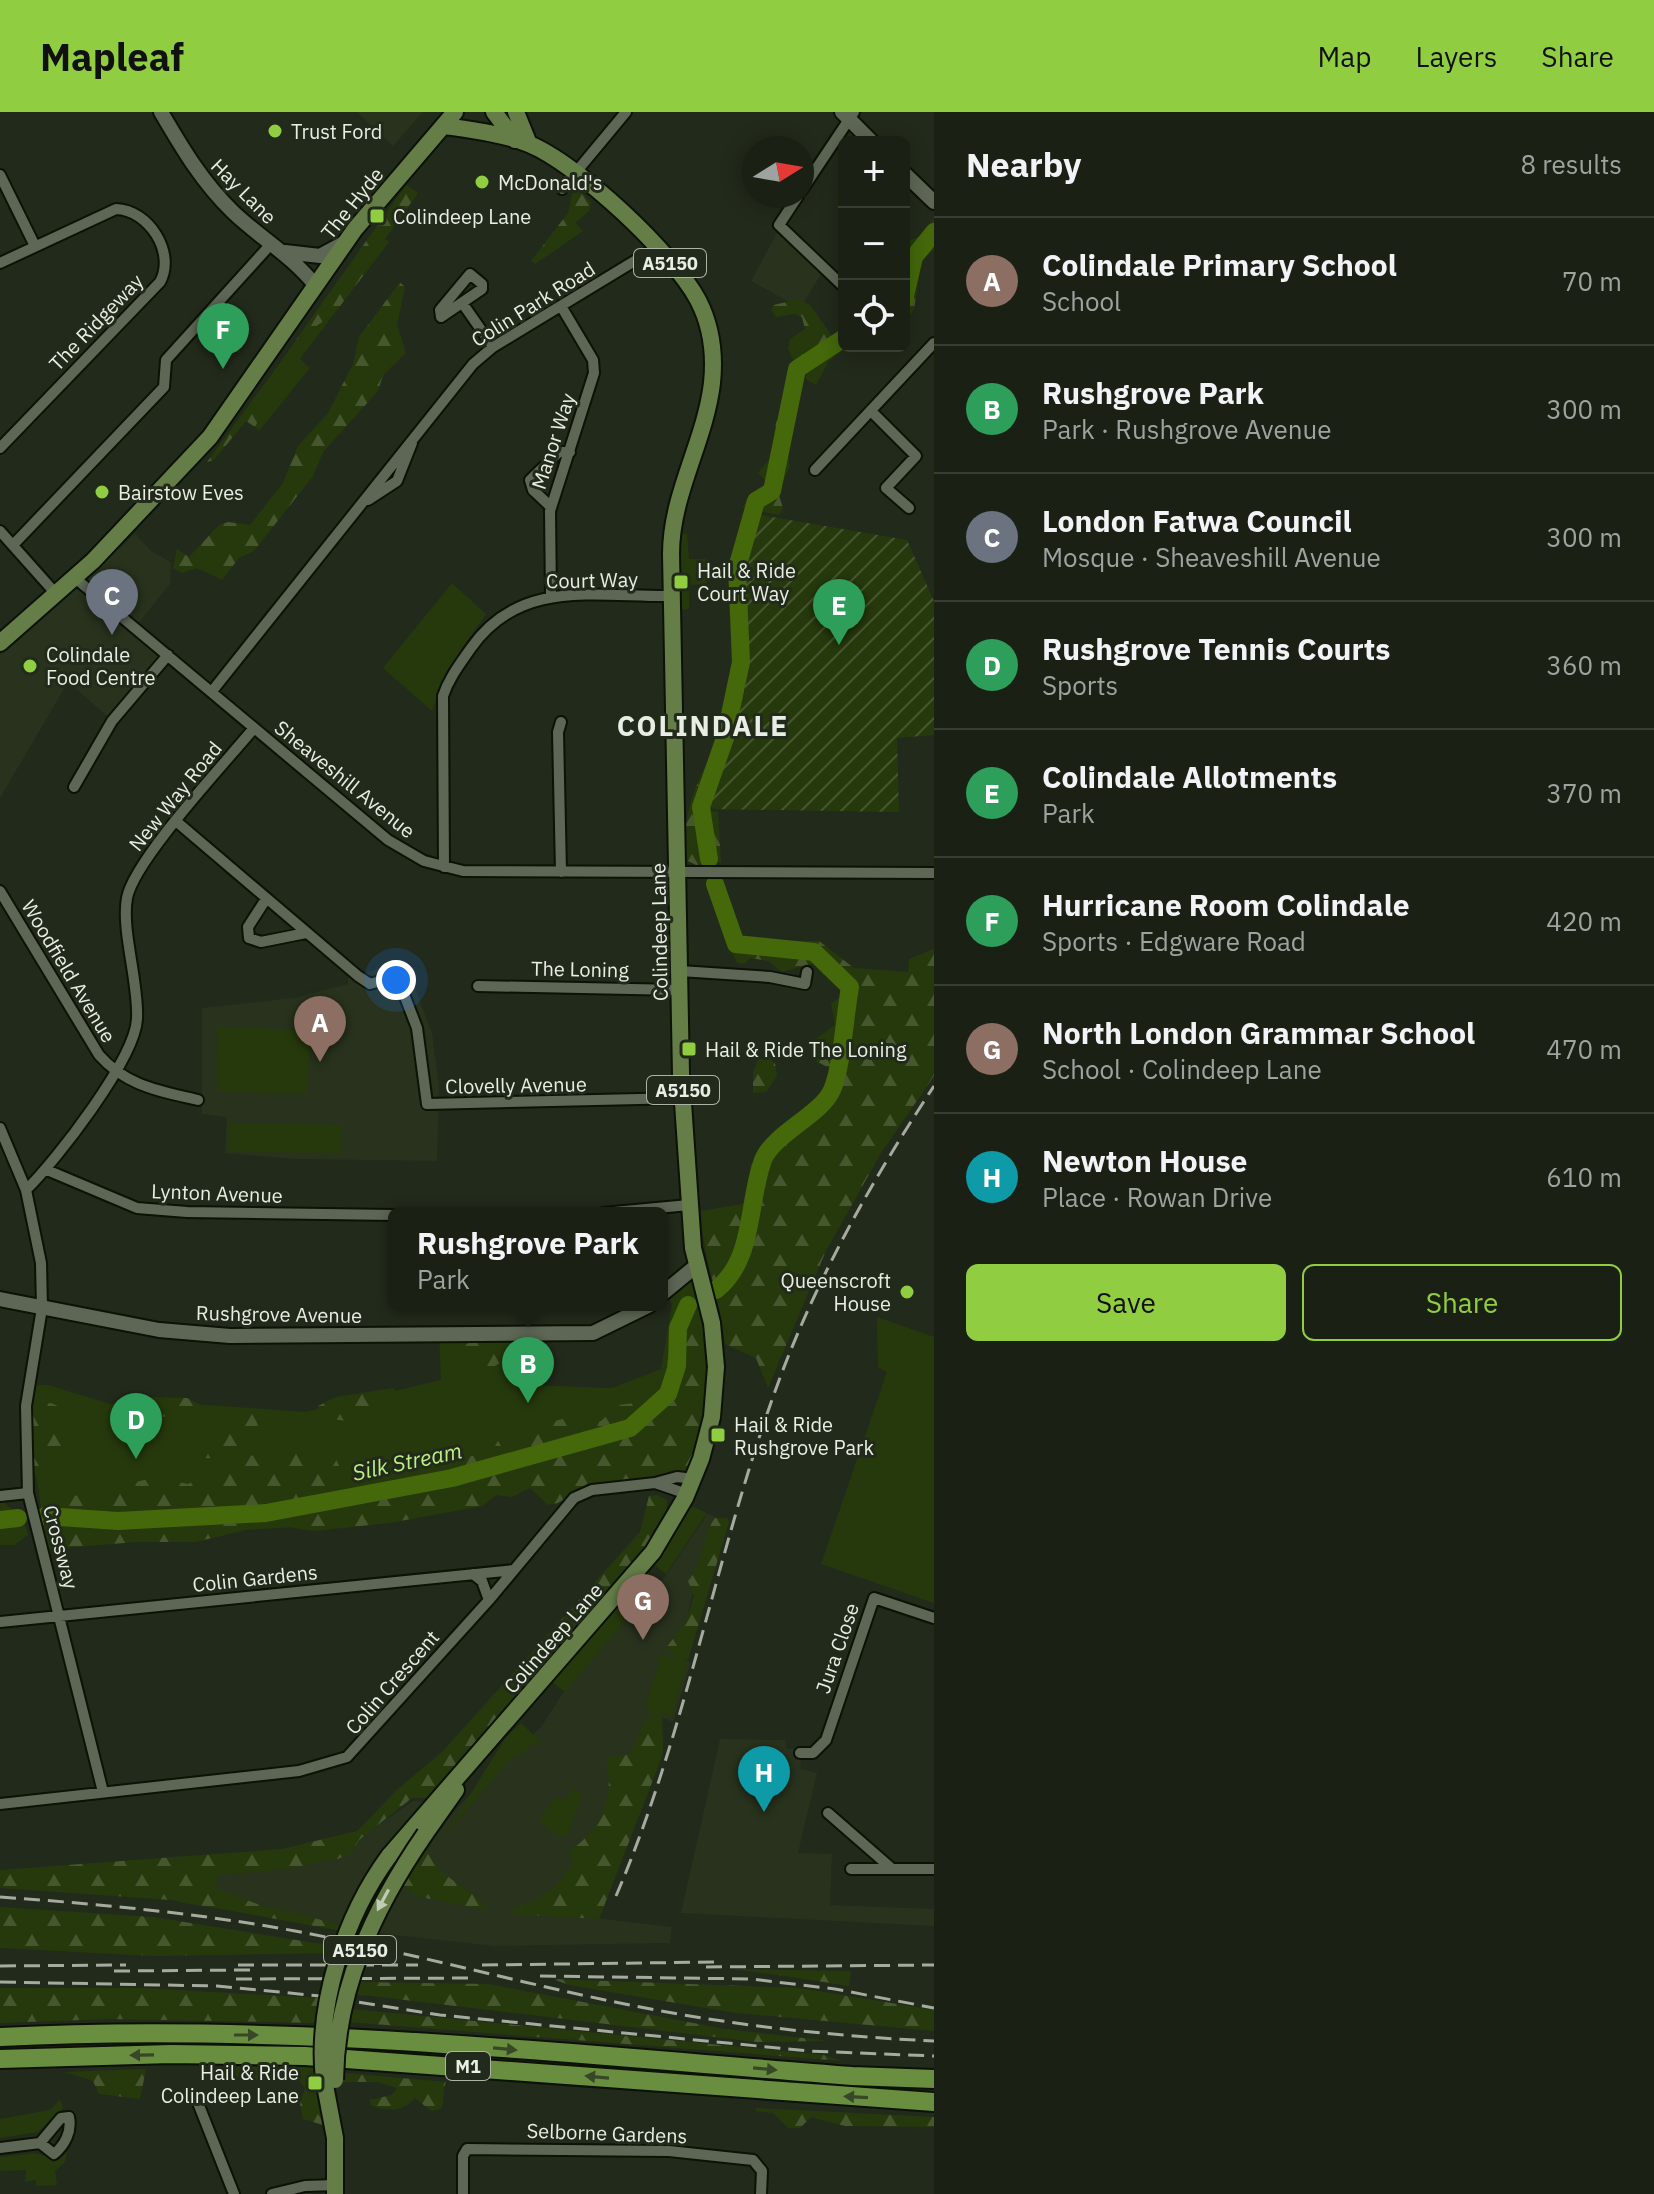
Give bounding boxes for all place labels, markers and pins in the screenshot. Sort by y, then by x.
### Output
place label: Trust Ford [291,118,382,145]
marker: Trust Ford [266,122,284,140]
place label: McDonald's [498,169,603,196]
marker: McDonald's [473,173,491,191]
place label: Colindeep Lane [393,203,531,230]
marker: Colindeep Lane [368,207,386,225]
pin: F [197,303,249,369]
place label: Bairstow Eves [118,479,244,506]
marker: Bairstow Eves [93,483,111,501]
place label: Hail & Ride Court Way [697,557,796,607]
pin: C [86,569,138,635]
marker: Hail & Ride Court Way [672,573,690,591]
pin: E [813,579,865,645]
place label: Colindale Food Centre [46,641,155,691]
marker: Colindale Food Centre [21,657,39,675]
pin: A [294,996,346,1062]
place label: Hail & Ride The Loning [705,1036,907,1063]
marker: Hail & Ride The Loning [680,1040,698,1058]
place label: Queenscroft House [781,1267,891,1317]
marker: Queenscroft House [898,1283,916,1301]
pin: B [502,1337,554,1403]
pin: D [110,1393,162,1459]
place label: Hail & Ride Rushgrove Park [734,1411,874,1461]
marker: Hail & Ride Rushgrove Park [709,1426,727,1444]
pin: G [617,1574,669,1640]
pin: H [738,1746,790,1812]
place label: Hail & Ride Colindeep Lane [161,2059,299,2109]
marker: Hail & Ride Colindeep Lane [306,2074,324,2092]

